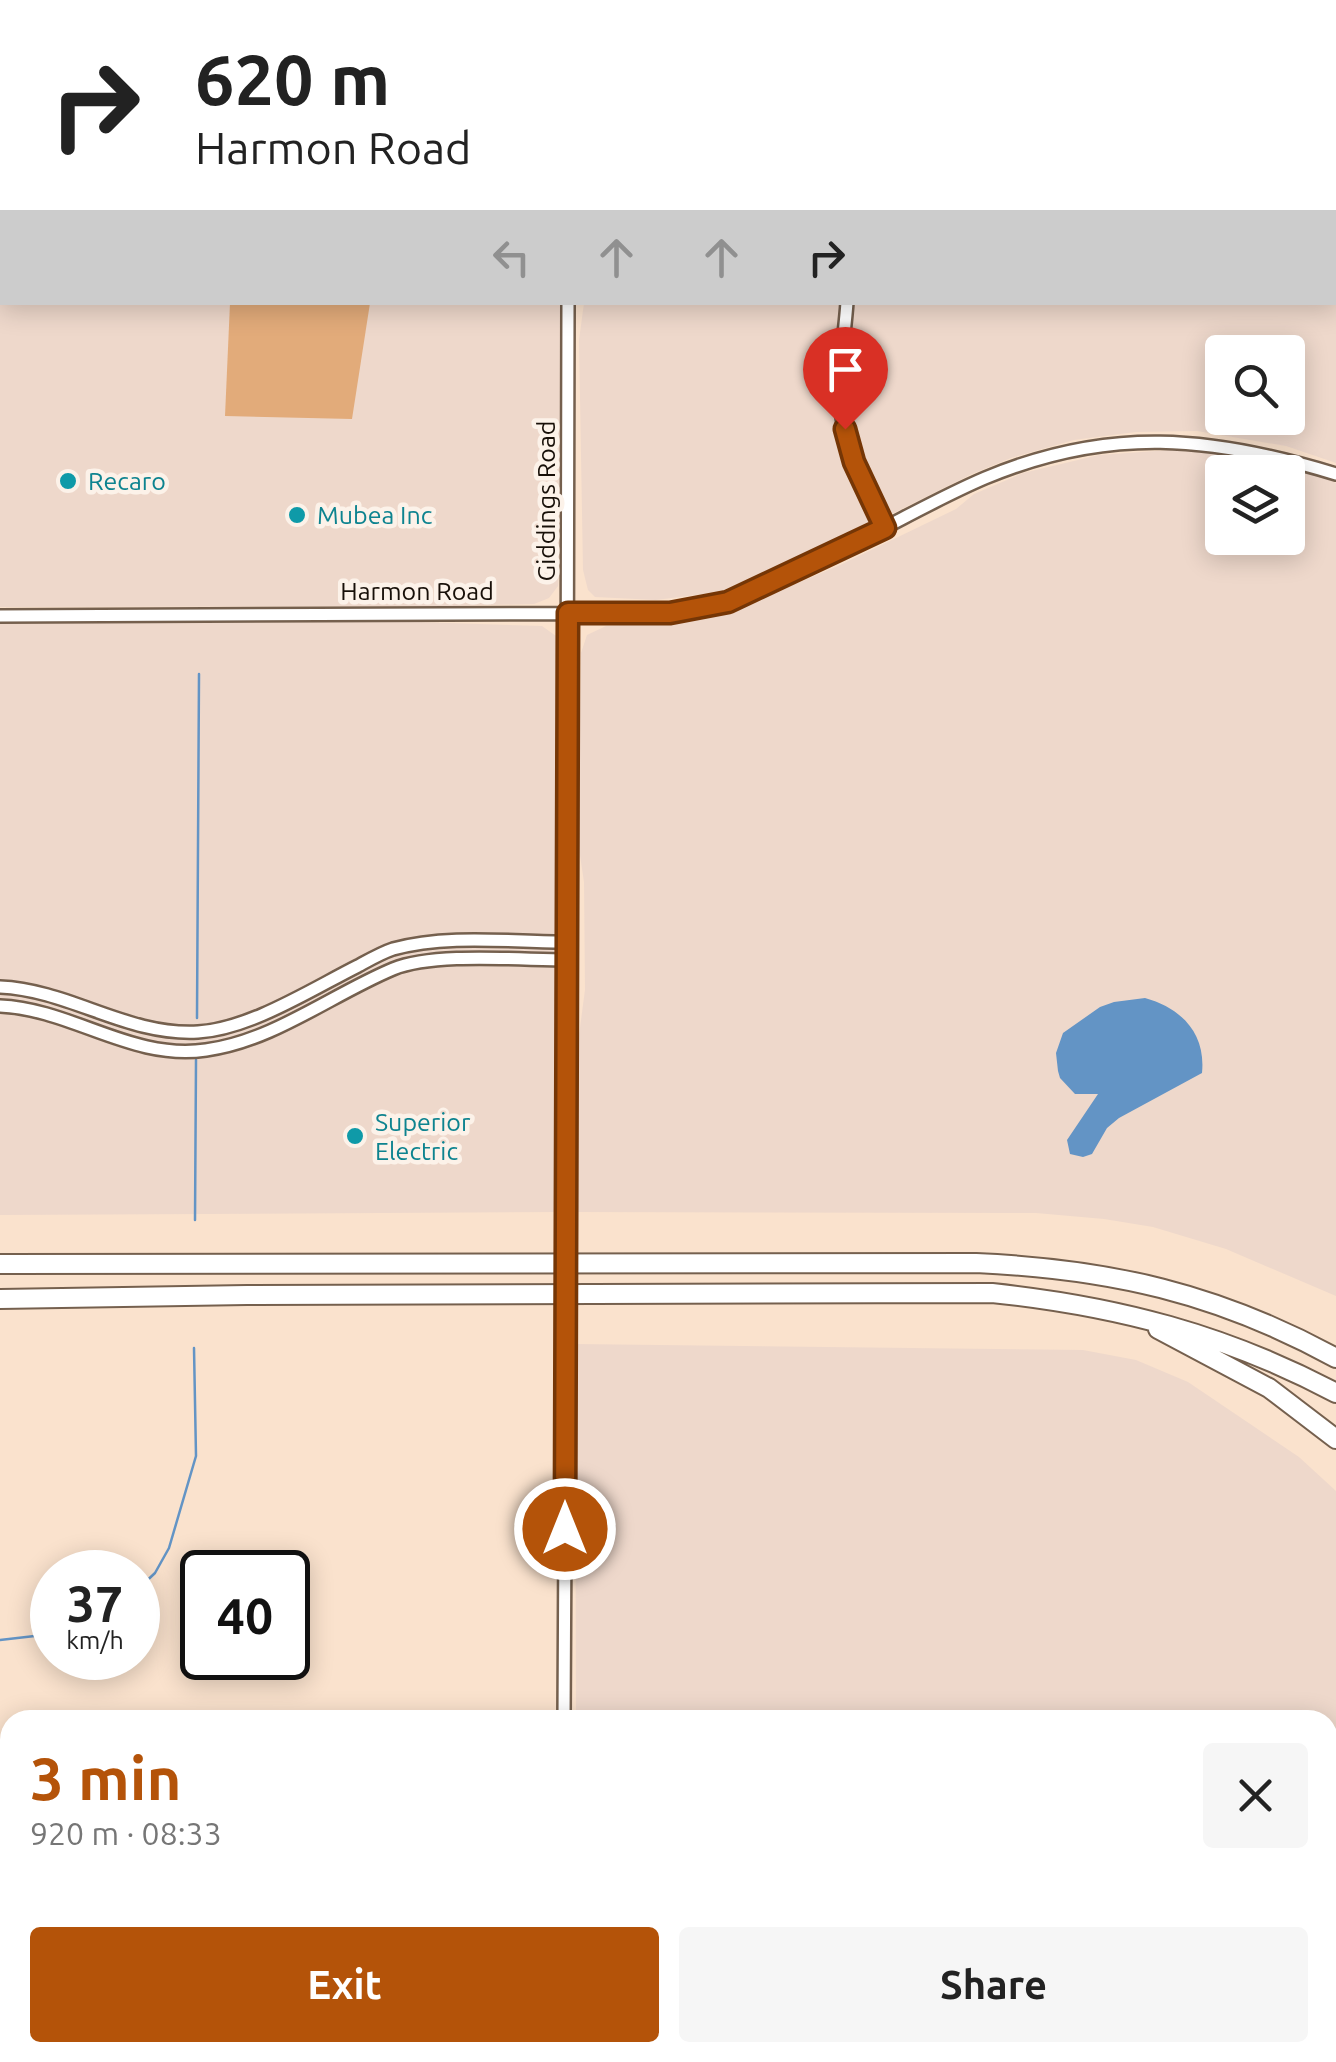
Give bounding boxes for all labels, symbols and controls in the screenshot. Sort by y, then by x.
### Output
icon: right [30,40,160,170]
text: 620 m [195,40,390,118]
text: Harmon Road [195,122,471,173]
icon: left [484,230,539,285]
icon: ahead [589,230,644,285]
icon: ahead [694,230,749,285]
icon: right [799,230,854,285]
pin [803,327,888,430]
map controls [1205,335,1305,555]
button: search [1205,335,1305,435]
icon: arrive [818,342,873,397]
street label: Giddings Road [532,421,560,581]
button: layers [1205,455,1305,555]
place label: Recaro [88,467,166,495]
marker: Recaro [57,470,79,492]
place label: Mubea Inc [317,501,433,529]
marker: Mubea Inc [286,504,308,526]
street label: Harmon Road [340,577,494,605]
place label: Superior Electric [375,1108,471,1165]
marker: Superior Electric [344,1125,366,1147]
position arrow [513,1477,617,1581]
speed limit sign: 40 [180,1550,310,1680]
text: 37 [67,1575,123,1631]
text: km/h [66,1626,124,1654]
button: close [1203,1743,1308,1848]
text: 3 min [30,1744,182,1811]
text: 920 m · 08:33 [30,1815,222,1851]
button: Exit [30,1927,659,2042]
button: Share [679,1927,1308,2042]

